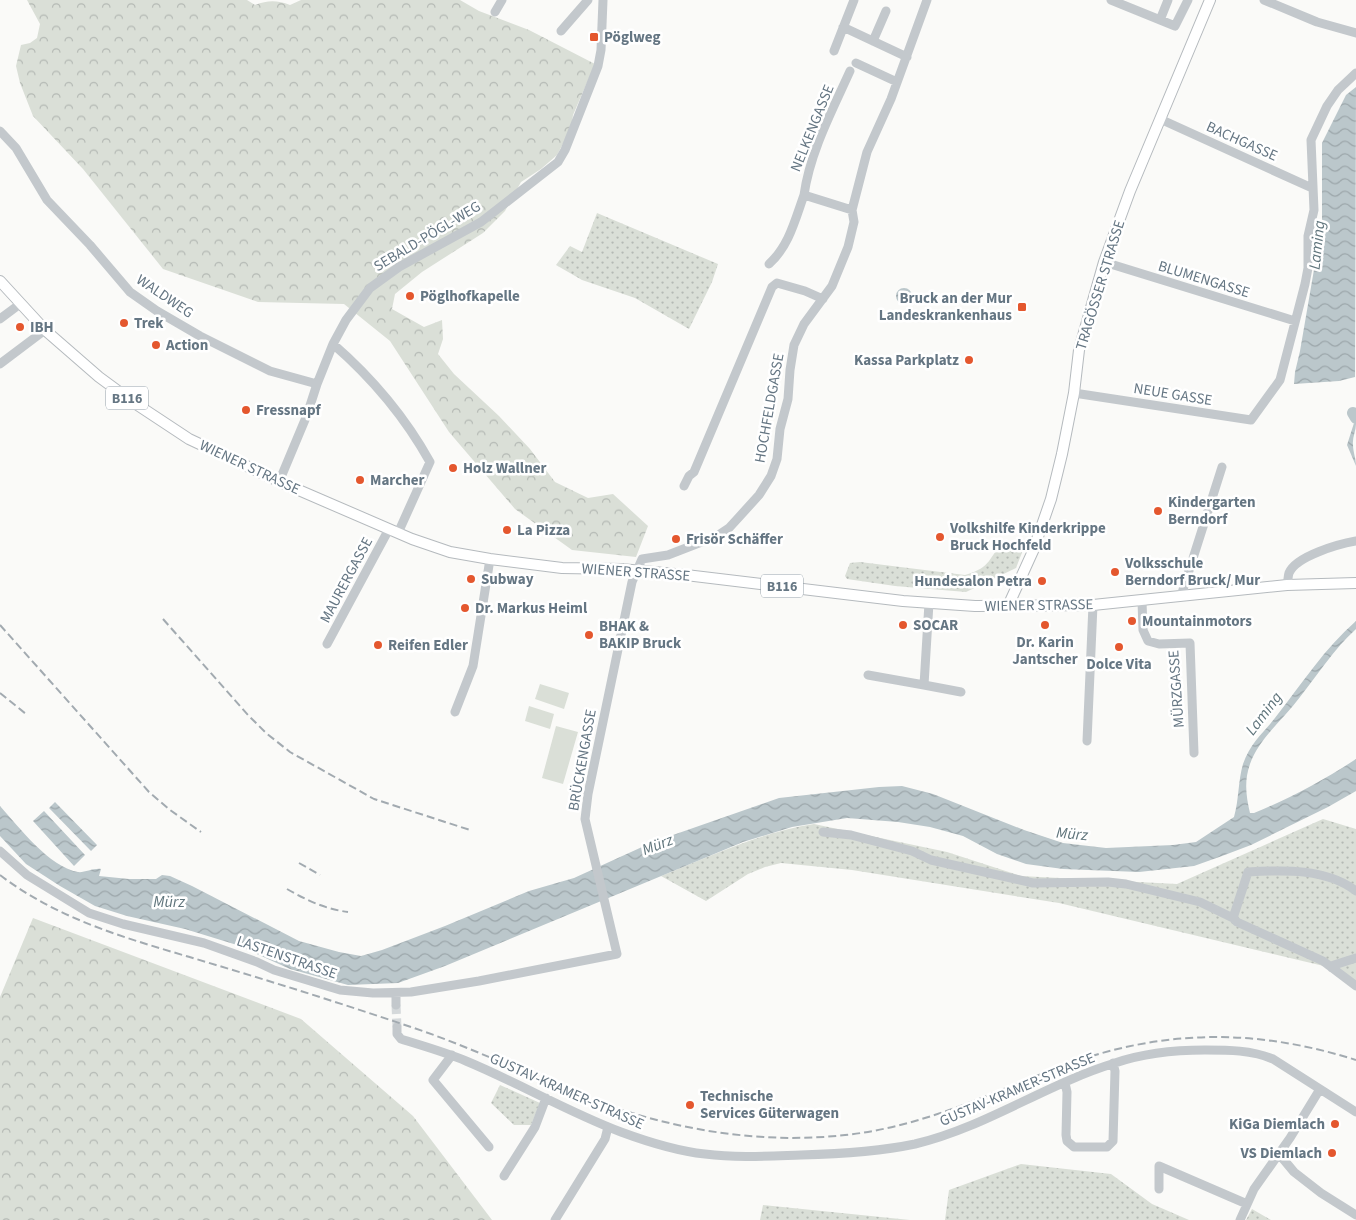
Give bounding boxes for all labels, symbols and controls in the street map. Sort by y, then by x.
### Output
place label: Pöglweg [604,27,660,48]
marker: Pöglweg [588,31,600,43]
street label: NELKENGASSE [785,81,840,175]
street label: BACHGASSE [1203,116,1281,167]
street label: SEBALD-PÖGL-WEG [370,196,485,277]
street label: TRAGÖSSER STRASSE [1071,217,1130,353]
water label: Laming [1303,219,1331,271]
street label: BLUMENGASSE [1155,256,1252,303]
street label: WALDWEG [132,269,198,323]
place label: Pöglhofkapelle [420,286,520,307]
place label: Bruck an der Mur Landeskrankenhaus [879,288,1012,326]
marker: Pöglhofkapelle [404,290,416,302]
marker: Bruck an der Mur Landeskrankenhaus [1016,301,1028,313]
place label: Trek [134,313,164,334]
place label: IBH [30,317,54,338]
marker: Trek [118,317,130,329]
marker: IBH [14,321,26,333]
place label: Action [165,335,208,356]
marker: Action [150,339,162,351]
place label: Kassa Parkplatz [854,350,959,371]
street label: HOCHFELDGASSE [750,352,789,465]
marker: Kassa Parkplatz [963,354,975,366]
street label: NEUE GASSE [1132,378,1214,411]
road number: B116 [106,386,148,409]
place label: Fressnapf [256,400,321,421]
marker: Fressnapf [240,404,252,416]
street label: WIENER STRASSE [196,435,304,500]
place label: Holz Wallner [463,458,546,479]
marker: Holz Wallner [447,462,459,474]
place label: Marcher [370,470,425,491]
marker: Marcher [354,474,366,486]
place label: Kindergarten Berndorf [1168,492,1256,530]
marker: Kindergarten Berndorf [1152,505,1164,517]
place label: Volkshilfe Kinderkrippe Bruck Hochfeld [949,518,1106,556]
place label: La Pizza [517,520,570,541]
marker: La Pizza [501,524,513,536]
place label: Frisör Schäffer [686,529,783,550]
marker: Volkshilfe Kinderkrippe Bruck Hochfeld [934,531,946,543]
street label: MAURERGASSE [315,533,378,627]
marker: Frisör Schäffer [670,533,682,545]
place label: Volksschule Berndorf Bruck/ Mur [1124,553,1260,591]
street label: WIENER STRASSE [581,558,691,587]
marker: Volksschule Berndorf Bruck/ Mur [1109,566,1121,578]
place label: Subway [481,569,534,590]
place label: Hundesalon Petra [914,571,1032,592]
marker: Subway [465,573,477,585]
road number: B116 [761,574,803,598]
marker: Hundesalon Petra [1036,575,1048,587]
street label: WIENER STRASSE [984,594,1094,617]
place label: Dr. Markus Heiml [475,598,588,619]
marker: Dr. Markus Heiml [459,602,471,614]
place label: Mountainmotors [1142,611,1252,632]
place label: SOCAR [913,615,958,636]
marker: Mountainmotors [1126,615,1138,627]
place label: BHAK & BAKIP Bruck [599,616,682,654]
marker: SOCAR [897,619,909,631]
marker: Dr. Karin Jantscher [1039,619,1051,631]
marker: BHAK & BAKIP Bruck [583,629,595,641]
place label: Dr. Karin Jantscher [1012,632,1078,670]
place label: Reifen Edler [388,635,468,656]
marker: Reifen Edler [372,639,384,651]
marker: Dolce Vita [1113,641,1125,653]
street label: MÜRZGASSE [1163,649,1190,729]
place label: Dolce Vita [1086,654,1152,675]
water label: Laming [1240,687,1287,740]
street label: BRÜCKENGASSE [563,707,602,813]
water label: Mürz [1055,822,1089,846]
water label: Mürz [639,829,676,861]
water label: Mürz [153,891,185,913]
street label: LASTENSTRASSE [234,930,340,985]
street label: GUSTAV-KRAMER-STRASSE [936,1047,1098,1132]
street label: GUSTAV-KRAMER-STRASSE [486,1048,647,1135]
place label: Technische Services Güterwagen [700,1086,839,1124]
marker: Technische Services Güterwagen [684,1099,696,1111]
place label: KiGa Diemlach [1229,1114,1325,1135]
marker: KiGa Diemlach [1329,1118,1341,1130]
place label: VS Diemlach [1239,1143,1322,1164]
marker: VS Diemlach [1326,1147,1338,1159]

